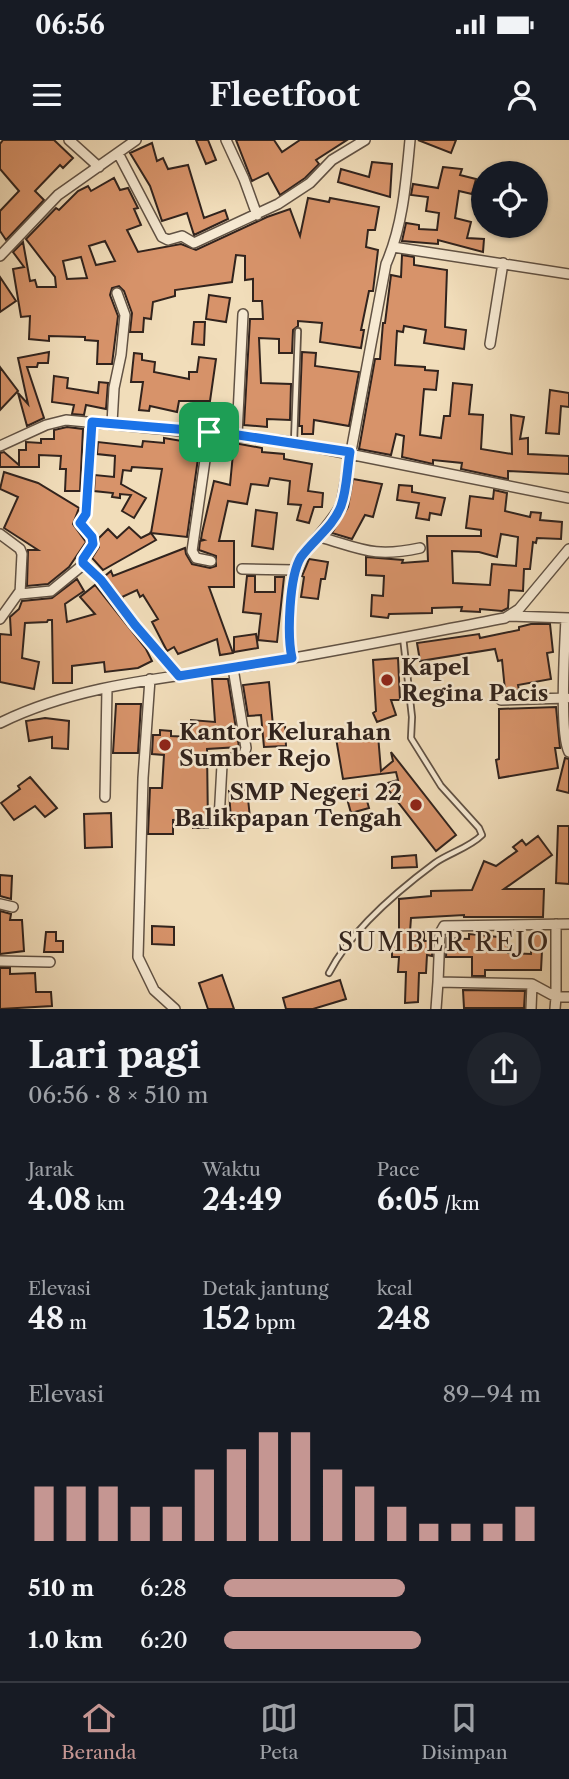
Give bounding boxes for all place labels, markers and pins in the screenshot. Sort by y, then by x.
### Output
pin [179,402,239,462]
place label: Kapel Regina Pacis [401,653,549,707]
marker: Kapel Regina Pacis [379,672,395,688]
place label: Kantor Kelurahan Sumber Rejo [179,718,391,772]
marker: Kantor Kelurahan Sumber Rejo [157,737,173,753]
place label: SMP Negeri 22 Balikpapan Tengah [174,778,402,832]
marker: SMP Negeri 22 Balikpapan Tengah [408,797,424,813]

